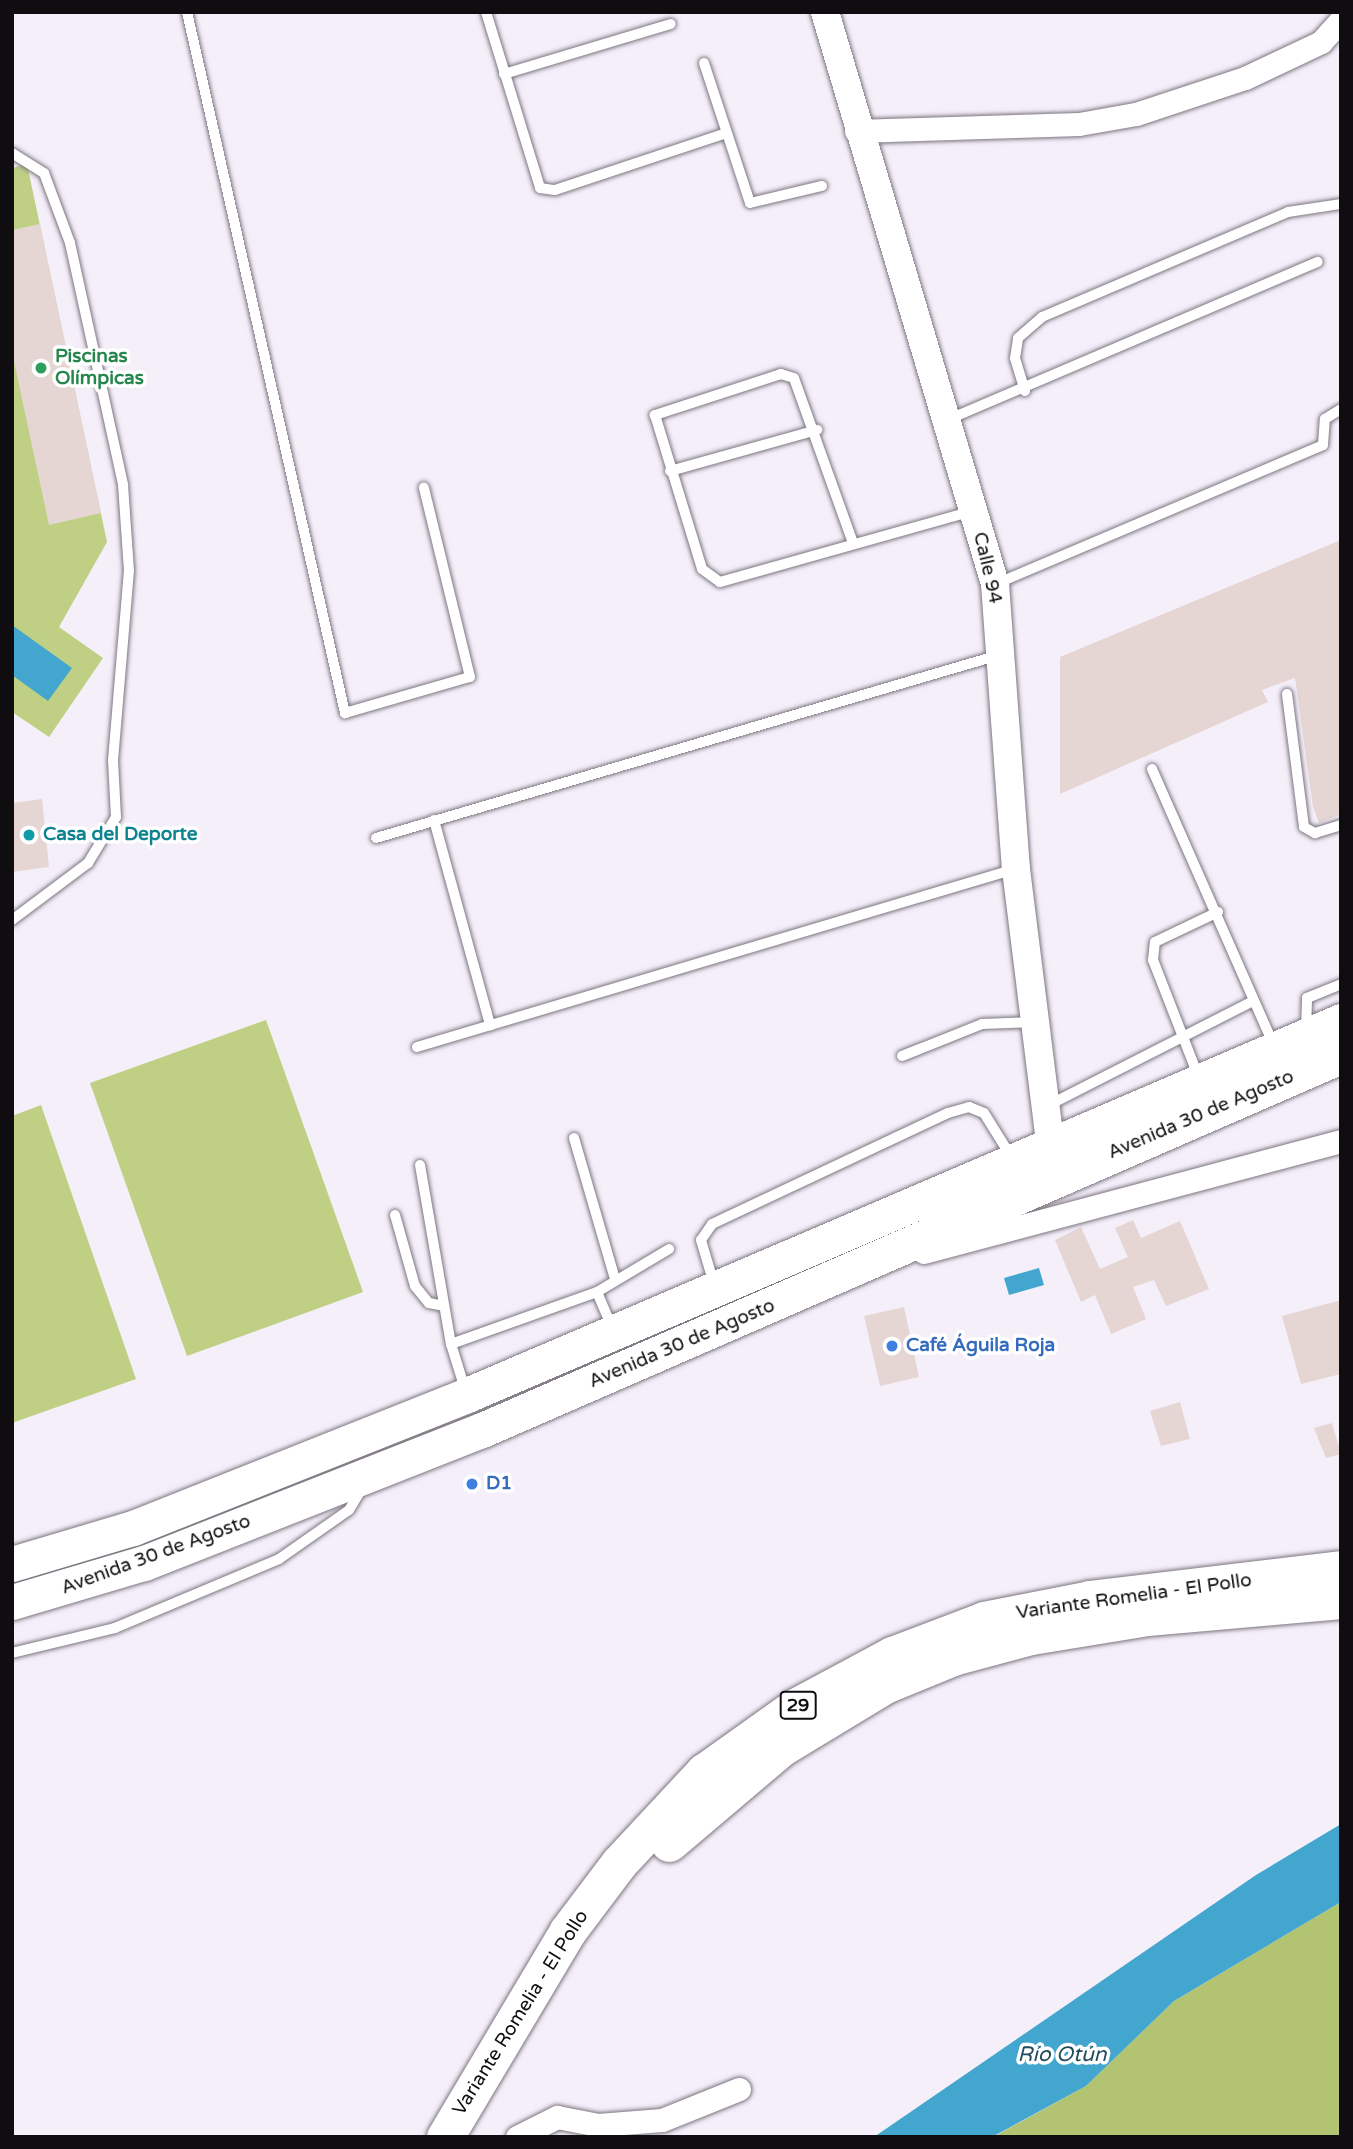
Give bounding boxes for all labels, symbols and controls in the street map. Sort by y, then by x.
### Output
place label: Piscinas Olímpicas [55,346,144,390]
marker: Piscinas Olímpicas [33,360,49,376]
street label: Calle 94 [968,530,1006,606]
place label: Casa del Deporte [43,824,197,846]
marker: Casa del Deporte [21,827,37,843]
street label: Avenida 30 de Agosto [1105,1065,1297,1165]
street label: Avenida 30 de Agosto [586,1294,778,1394]
place label: Café Águila Roja [906,1335,1055,1357]
marker: Café Águila Roja [884,1338,900,1354]
place label: D1 [486,1473,512,1495]
marker: D1 [464,1476,480,1492]
street label: Avenida 30 de Agosto [58,1510,254,1600]
street label: Variante Romelia - El Pollo [1015,1569,1253,1625]
road number: 29 [779,1690,817,1720]
street label: Variante Romelia - El Pollo [448,1906,594,2120]
water label: Río Otún [1017,2042,1107,2068]

